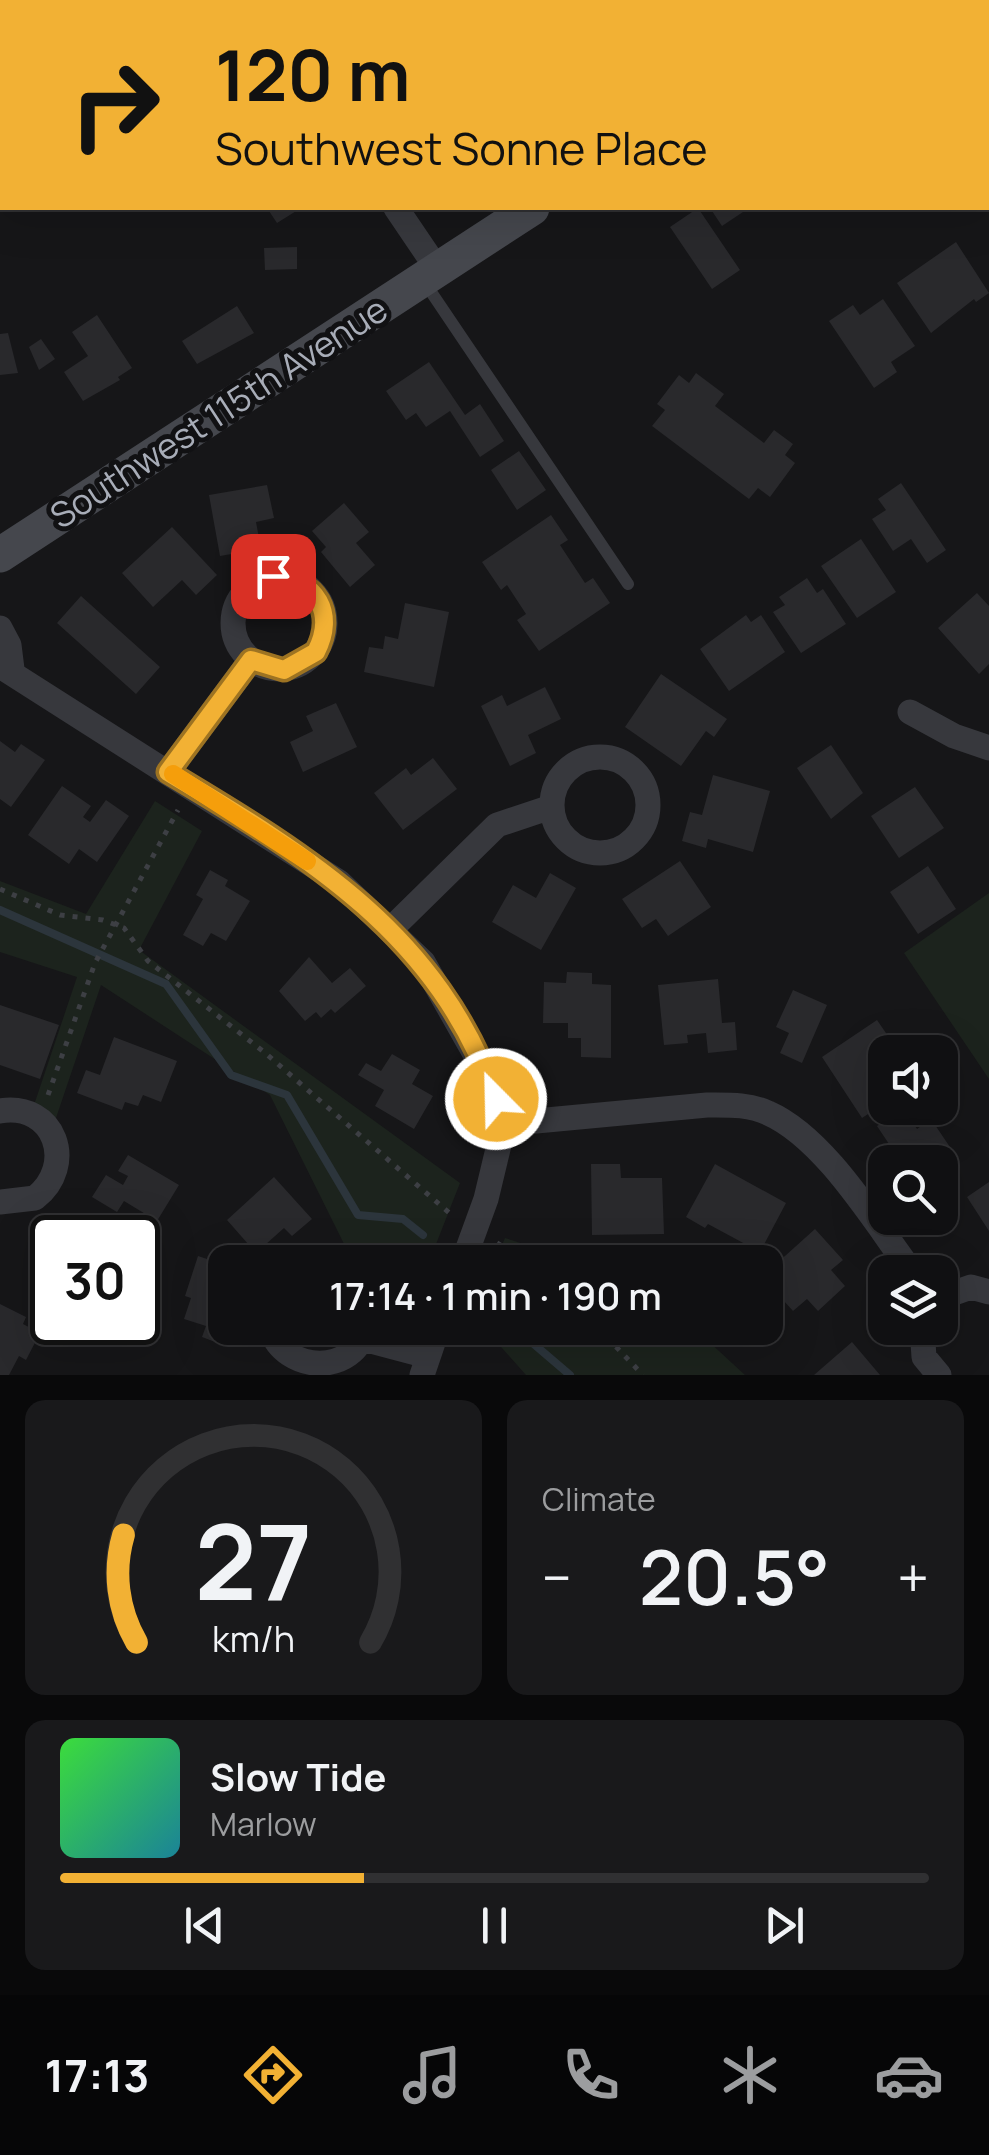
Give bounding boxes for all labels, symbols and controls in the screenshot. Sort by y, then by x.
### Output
text: 120 m [215,26,410,122]
icon: right [50,40,180,170]
text: Southwest Sonne Place [215,117,708,179]
street label: Southwest 115th Avenue [41,285,396,539]
pin [231,534,316,619]
icon: arrive [246,549,301,604]
map controls [868,1035,958,1345]
button: sound [868,1035,958,1125]
position arrow [444,1047,548,1151]
button: search [868,1145,958,1235]
speed limit sign: 30 [30,1215,160,1345]
button: layers [868,1255,958,1345]
text: 17:14 · 1 min · 190 m [329,1269,662,1321]
text: Climate [542,1477,656,1521]
text: 27 [195,1489,312,1631]
text: 20.5° [639,1525,830,1628]
text: − [542,1539,572,1615]
text: + [897,1539,929,1615]
text: km/h [212,1614,295,1663]
text: Slow Tide [210,1750,387,1802]
text: Marlow [210,1802,317,1846]
icon: previous [177,1898,232,1953]
icon: pause [467,1898,522,1953]
icon: next [757,1898,812,1953]
icon: directions [238,2040,308,2110]
icon: music [397,2040,467,2110]
icon: phone [556,2040,626,2110]
icon: climate [715,2040,785,2110]
icon: car [874,2040,944,2110]
text: 17:13 [44,2044,150,2106]

